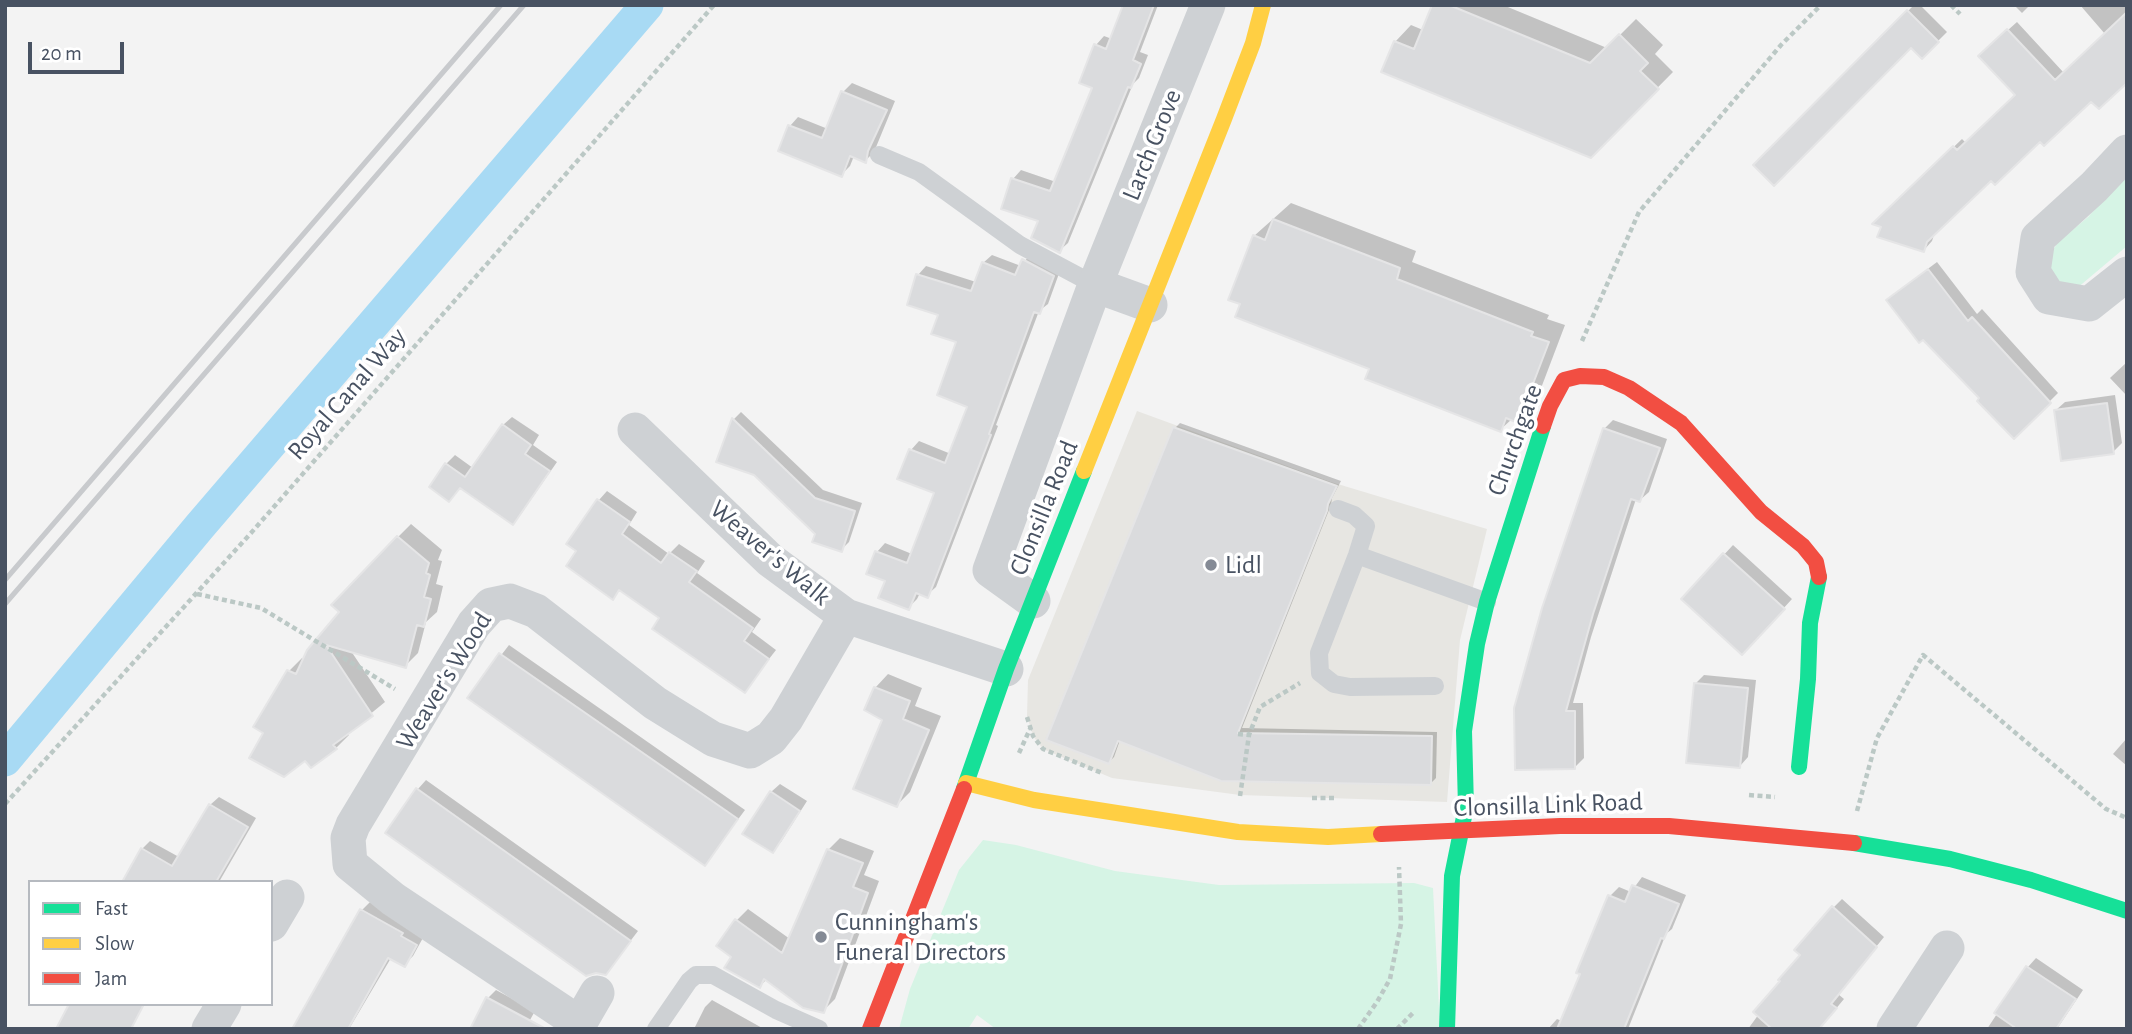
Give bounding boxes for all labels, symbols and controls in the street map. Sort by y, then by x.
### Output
scale bar [32,28,128,72]
text: 20 m [41,43,82,64]
street label: Larch Grove [1116,85,1188,205]
street label: Royal Canal Way [281,321,413,467]
street label: Churchgate [1480,380,1550,500]
street label: Clonsilla Road [1003,436,1085,580]
street label: Weaver's Walk [703,494,837,612]
place label: Lidl [1225,549,1262,581]
marker: Lidl [1203,557,1219,573]
street label: Weaver's Wood [389,606,499,756]
street label: Clonsilla Link Road [1453,786,1643,824]
legend [28,880,273,1006]
text: Fast [95,898,128,919]
place label: Cunningham's Funeral Directors [835,906,1006,968]
marker: Cunningham's Funeral Directors [813,929,829,945]
text: Slow [95,933,134,954]
text: Jam [95,968,127,989]

